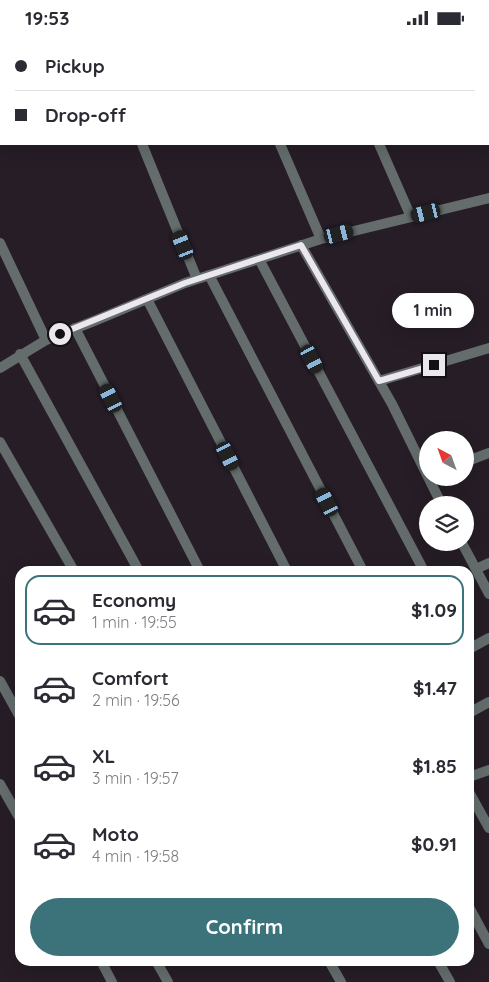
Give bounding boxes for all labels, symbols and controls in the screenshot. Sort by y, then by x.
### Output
text: 19:53 [25,6,70,30]
text: Pickup [45,54,105,78]
text: Drop-off [45,103,126,127]
car [409,202,442,224]
car [322,223,355,245]
car [170,228,195,262]
callout: 1 min [393,293,475,327]
text: 1 min [414,300,452,320]
route start [49,323,71,345]
car [298,342,325,376]
route end [423,354,445,376]
car [97,381,124,415]
north arrow [419,431,474,486]
map controls [419,431,474,551]
car [214,439,241,473]
car [313,485,340,519]
button: layers [419,496,474,551]
icon: car [32,588,77,633]
text: Economy [92,588,176,612]
text: $1.09 [411,598,457,622]
text: 1 min · 19:55 [92,612,177,632]
icon: car [32,666,77,711]
text: Comfort [92,666,169,690]
text: $1.47 [413,676,457,700]
text: 2 min · 19:56 [92,690,180,710]
icon: car [32,744,77,789]
text: XL [92,744,115,768]
text: $1.85 [412,754,457,778]
text: 3 min · 19:57 [92,768,179,788]
icon: car [32,822,77,867]
text: Moto [92,822,139,846]
text: $0.91 [411,832,457,856]
text: 4 min · 19:58 [92,846,179,866]
button: Confirm [30,898,459,956]

